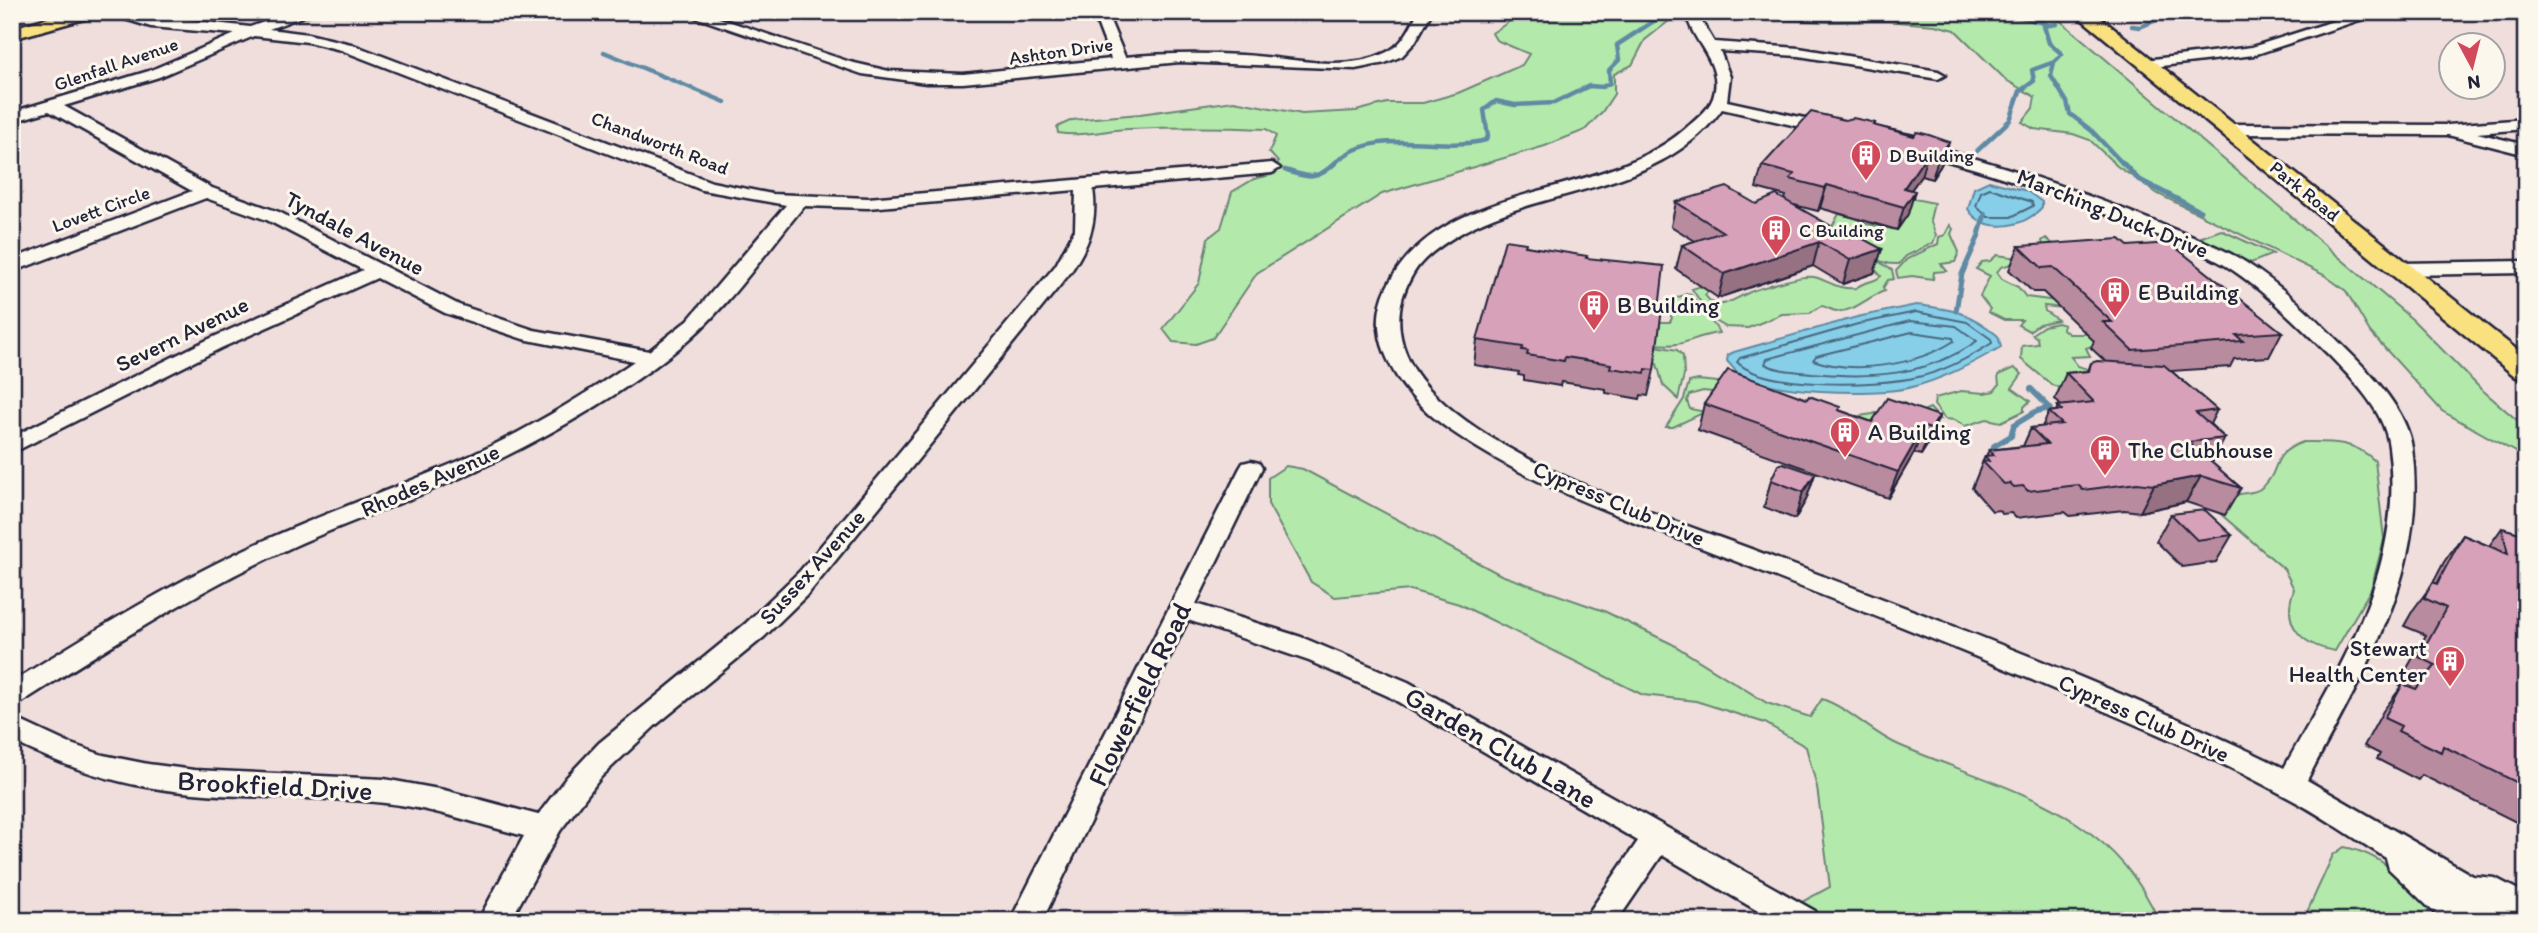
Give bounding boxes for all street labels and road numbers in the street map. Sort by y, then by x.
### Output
street label: Glenfall Avenue [51,32,181,96]
street label: Ashton Drive [1008,32,1114,70]
street label: Chandworth Road [588,106,732,180]
street label: Park Road [2265,156,2345,227]
street label: Marching Duck Drive [2013,162,2213,264]
street label: Lovett Circle [49,181,153,237]
street label: Tyndale Avenue [280,185,430,281]
street label: Severn Avenue [111,290,253,378]
street label: Rhodes Avenue [356,437,504,523]
street label: Cypress Club Drive [1529,454,1709,552]
street label: Sussex Avenue [753,504,871,630]
street label: Flowerfield Road [1080,596,1198,792]
street label: Cypress Club Drive [2054,668,2234,768]
street label: Garden Club Lane [1399,678,1603,816]
street label: Brookfield Drive [176,763,374,807]

